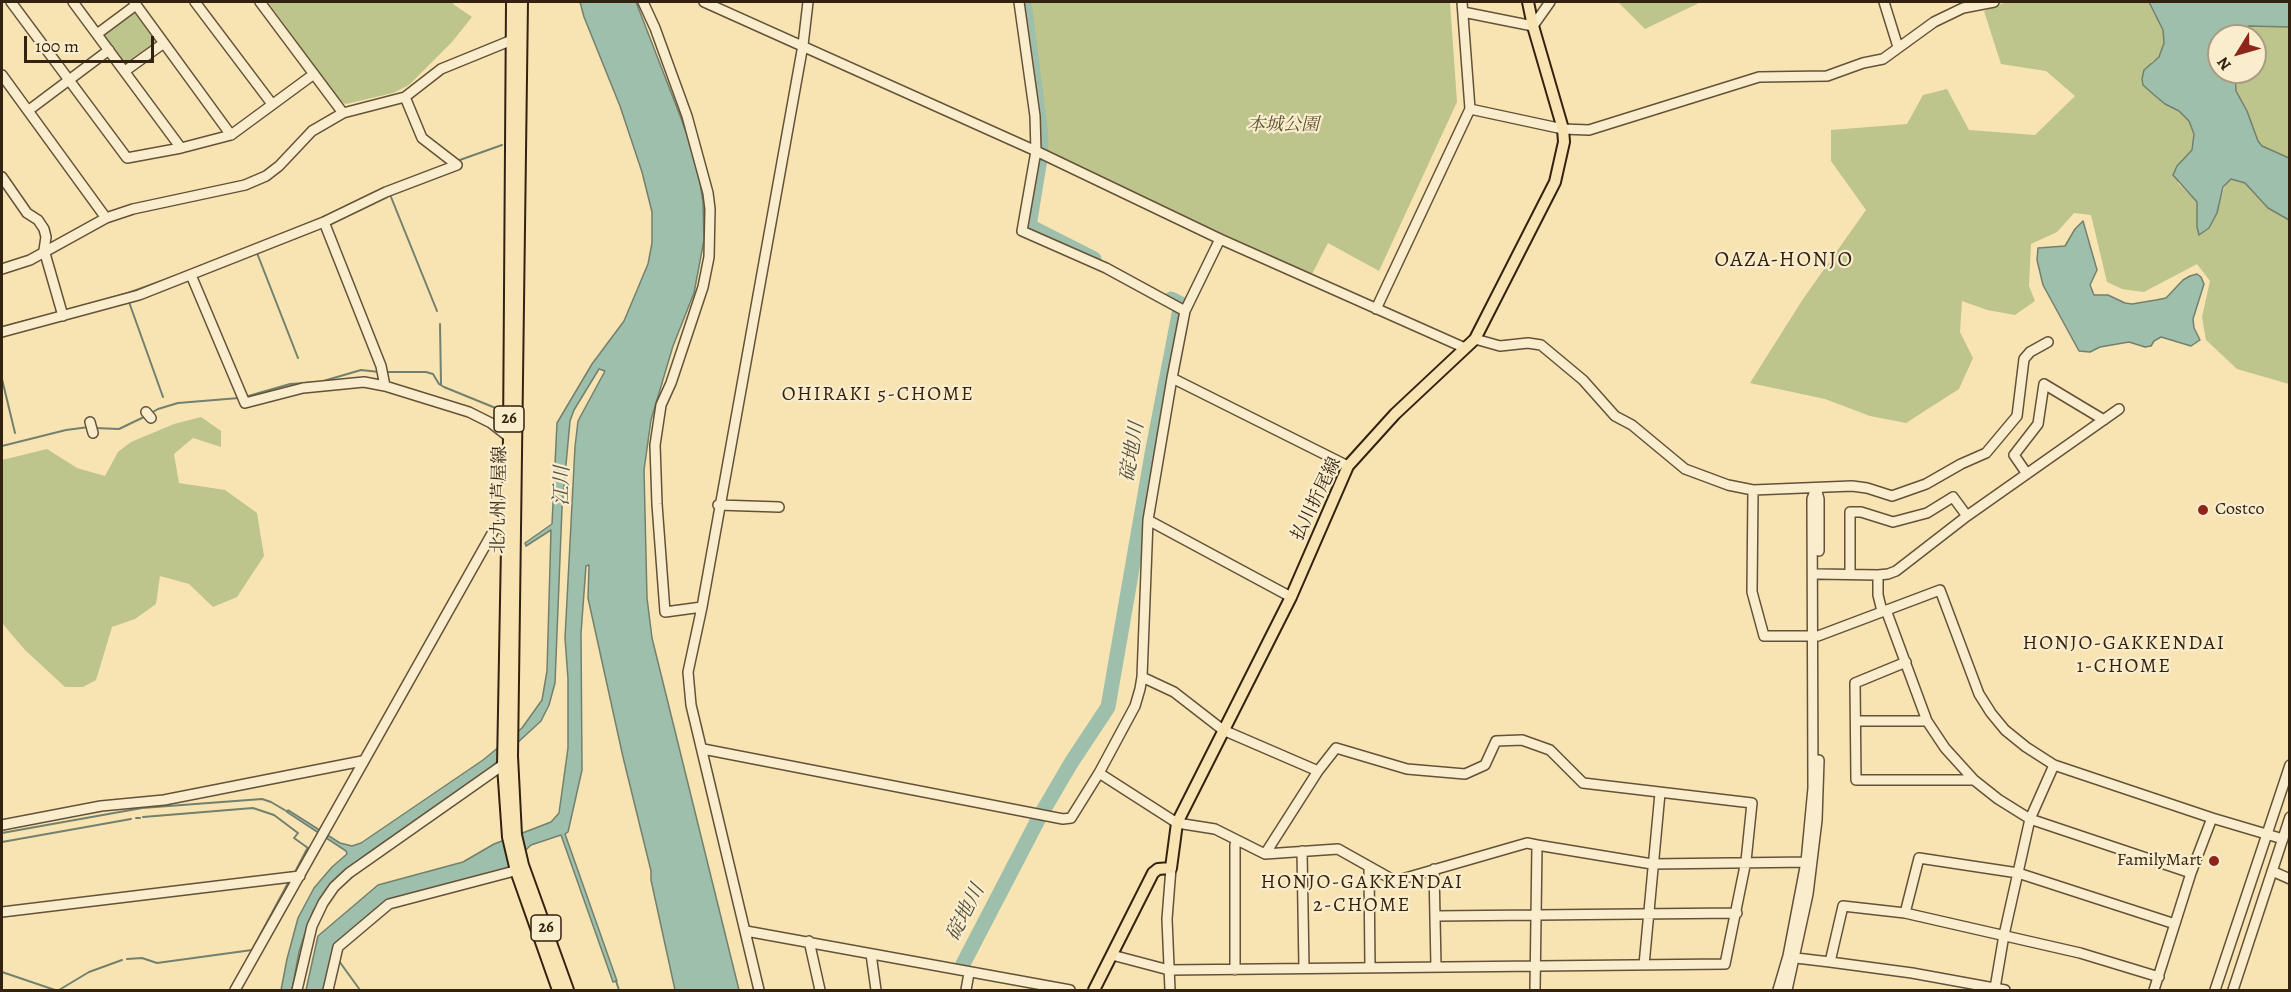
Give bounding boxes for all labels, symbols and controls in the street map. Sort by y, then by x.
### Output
scale bar [27,24,158,62]
north arrow [2207,24,2267,84]
text: 100 m [35,34,79,58]
text: N [2212,52,2237,75]
park label: 本城公園 [1247,115,1319,137]
district label: OAZA-HONJO [1715,248,1853,274]
district label: OHIRAKI 5-CHOME [782,383,974,407]
road number: 26 [494,406,524,432]
water label: 碇地川 [1116,420,1150,484]
street label: 北九州芦屋線 [488,446,512,554]
street label: 払川折尾線 [1288,454,1346,544]
water label: 江川 [551,466,575,506]
place label: Costco [2215,499,2264,521]
marker: Costco [2196,503,2210,517]
district label: HONJO-GAKKENDAI 1-CHOME [2023,632,2225,679]
place label: FamilyMart [2117,850,2202,872]
marker: FamilyMart [2207,854,2221,868]
district label: HONJO-GAKKENDAI 2-CHOME [1261,871,1463,918]
water label: 碇地川 [942,881,990,945]
road number: 26 [531,915,561,941]

